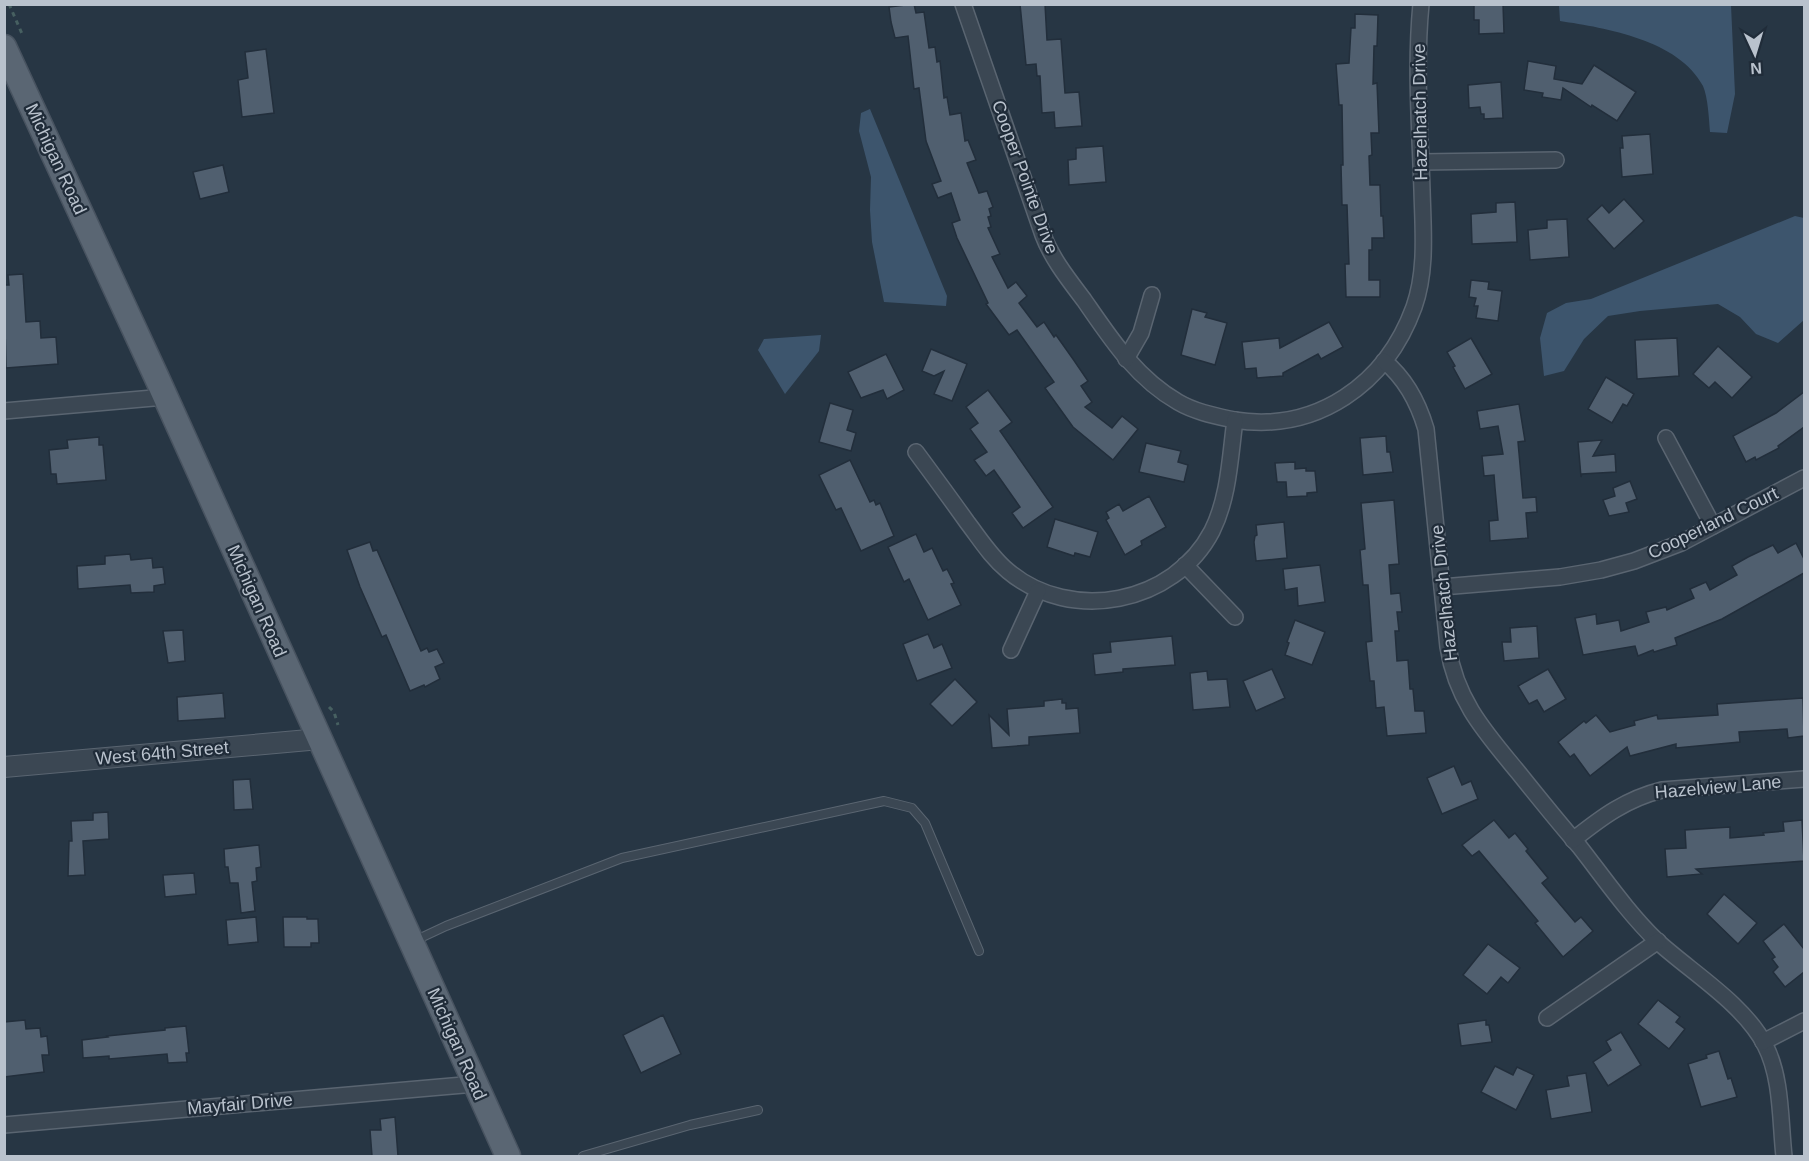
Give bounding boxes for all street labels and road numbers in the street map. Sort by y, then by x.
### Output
street label: Hazelhatch Drive [1409,43,1431,181]
street label: Cooper Pointe Drive [988,97,1062,257]
street label: Michigan Road [22,100,90,218]
street label: Cooperland Court [1645,483,1781,563]
street label: Hazelhatch Drive [1427,524,1461,662]
street label: Michigan Road [223,542,291,660]
street label: West 64th Street [95,737,229,769]
street label: Hazelview Lane [1654,772,1782,802]
street label: Michigan Road [423,985,491,1103]
street label: Mayfair Drive [186,1089,294,1119]

